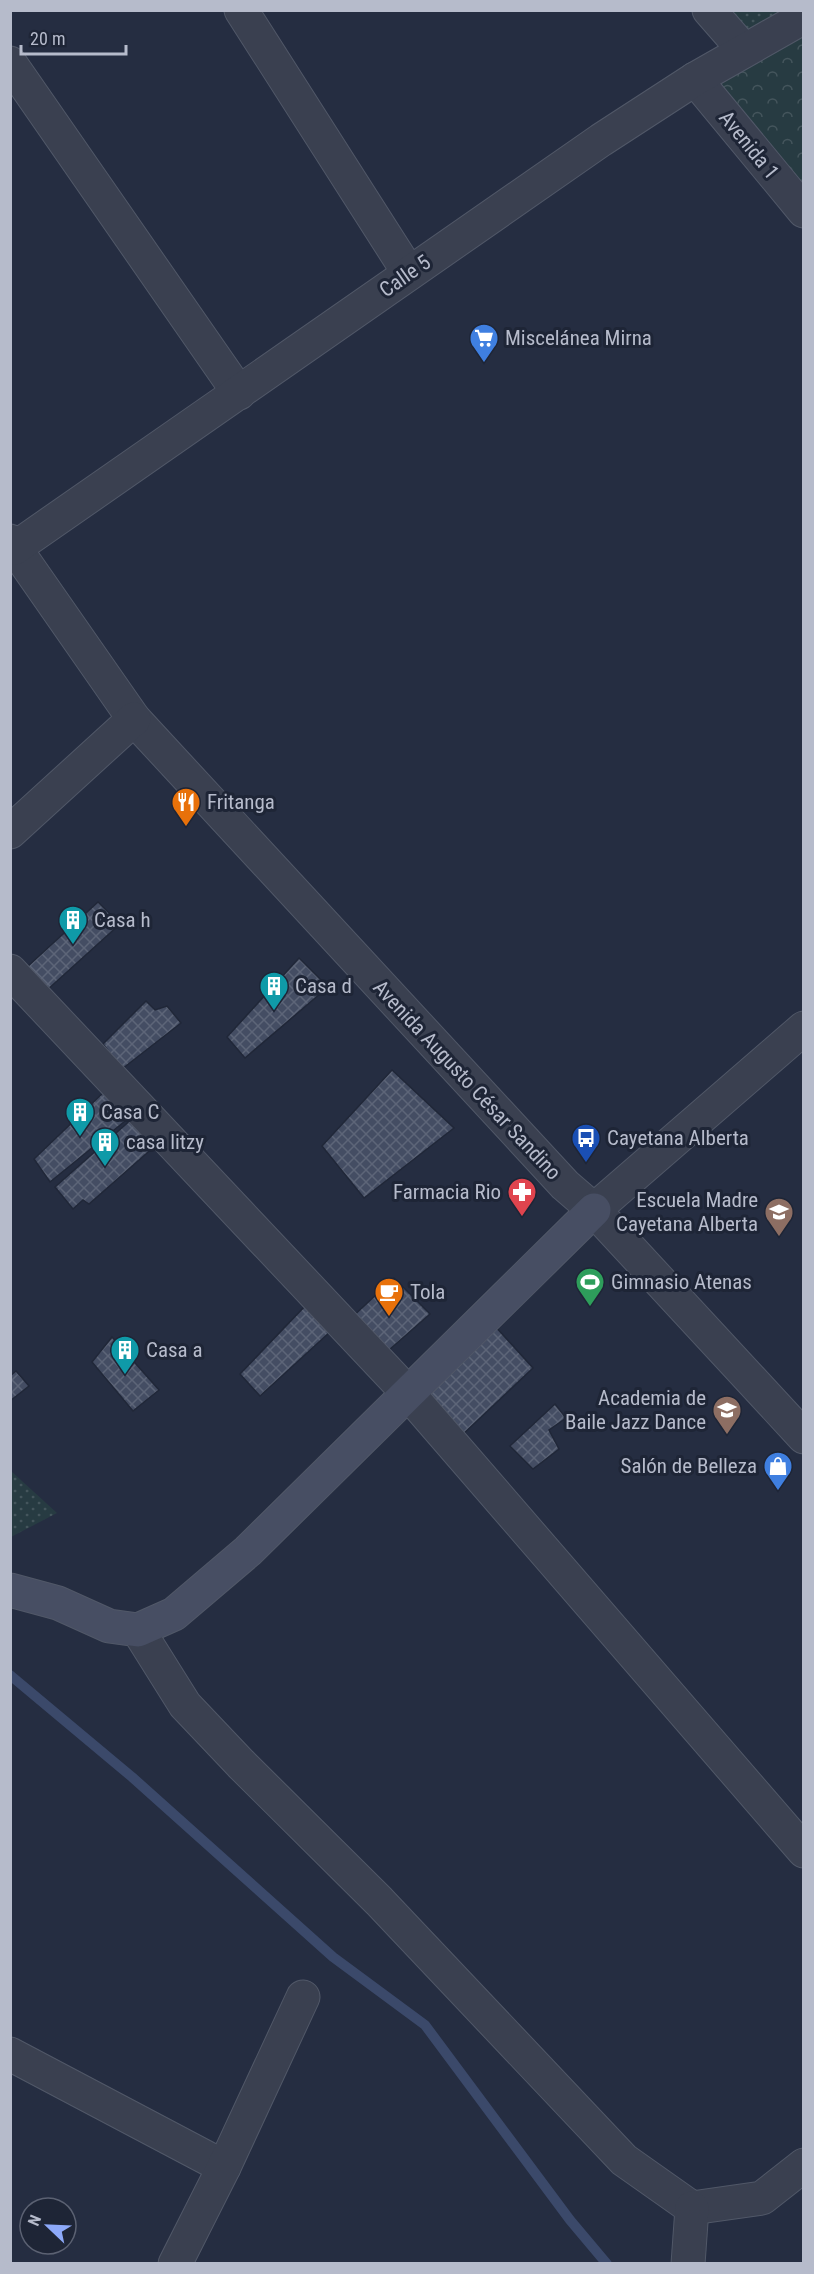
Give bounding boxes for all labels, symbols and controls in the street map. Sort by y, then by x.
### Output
scale bar [21,18,126,56]
text: 20 m [30,28,65,49]
street label: Avenida 1 [714,106,784,184]
street label: Calle 5 [375,250,435,302]
supermarket icon: Miscelánea Mirna [468,322,500,364]
place label: Miscelánea Mirna [505,326,652,350]
restaurant icon: Fritanga [170,786,202,828]
place label: Fritanga [207,790,275,814]
building icon: Casa h [57,904,89,946]
place label: Casa h [94,908,151,932]
building icon: Casa d [258,970,290,1012]
place label: Casa d [295,974,352,998]
street label: Avenida Augusto César Sandino [368,975,566,1185]
building icon: Casa C [64,1096,96,1138]
place label: Casa C [101,1100,159,1124]
bus stop icon: Cayetana Alberta [570,1122,602,1164]
building icon: casa litzy [89,1126,121,1168]
place label: Cayetana Alberta [607,1126,749,1150]
place label: casa litzy [126,1130,204,1154]
pharmacy icon: Farmacia Rio [506,1176,538,1218]
place label: Farmacia Rio [393,1180,501,1204]
place label: Escuela Madre Cayetana Alberta [616,1188,758,1236]
school or university icon: Escuela Madre Cayetana Alberta [763,1196,795,1238]
sports icon: Gimnasio Atenas [574,1266,606,1308]
place label: Gimnasio Atenas [611,1270,752,1294]
cafe icon: Tola [373,1276,405,1318]
place label: Tola [410,1280,445,1304]
building icon: Casa a [109,1334,141,1376]
place label: Casa a [146,1338,202,1362]
place label: Academia de Baile Jazz Dance [565,1386,706,1434]
school or university icon: Academia de Baile Jazz Dance [711,1394,743,1436]
shop icon: Salón de Belleza [762,1450,794,1492]
place label: Salón de Belleza [621,1454,757,1478]
north arrow [18,2196,78,2256]
text: N [24,2212,45,2229]

